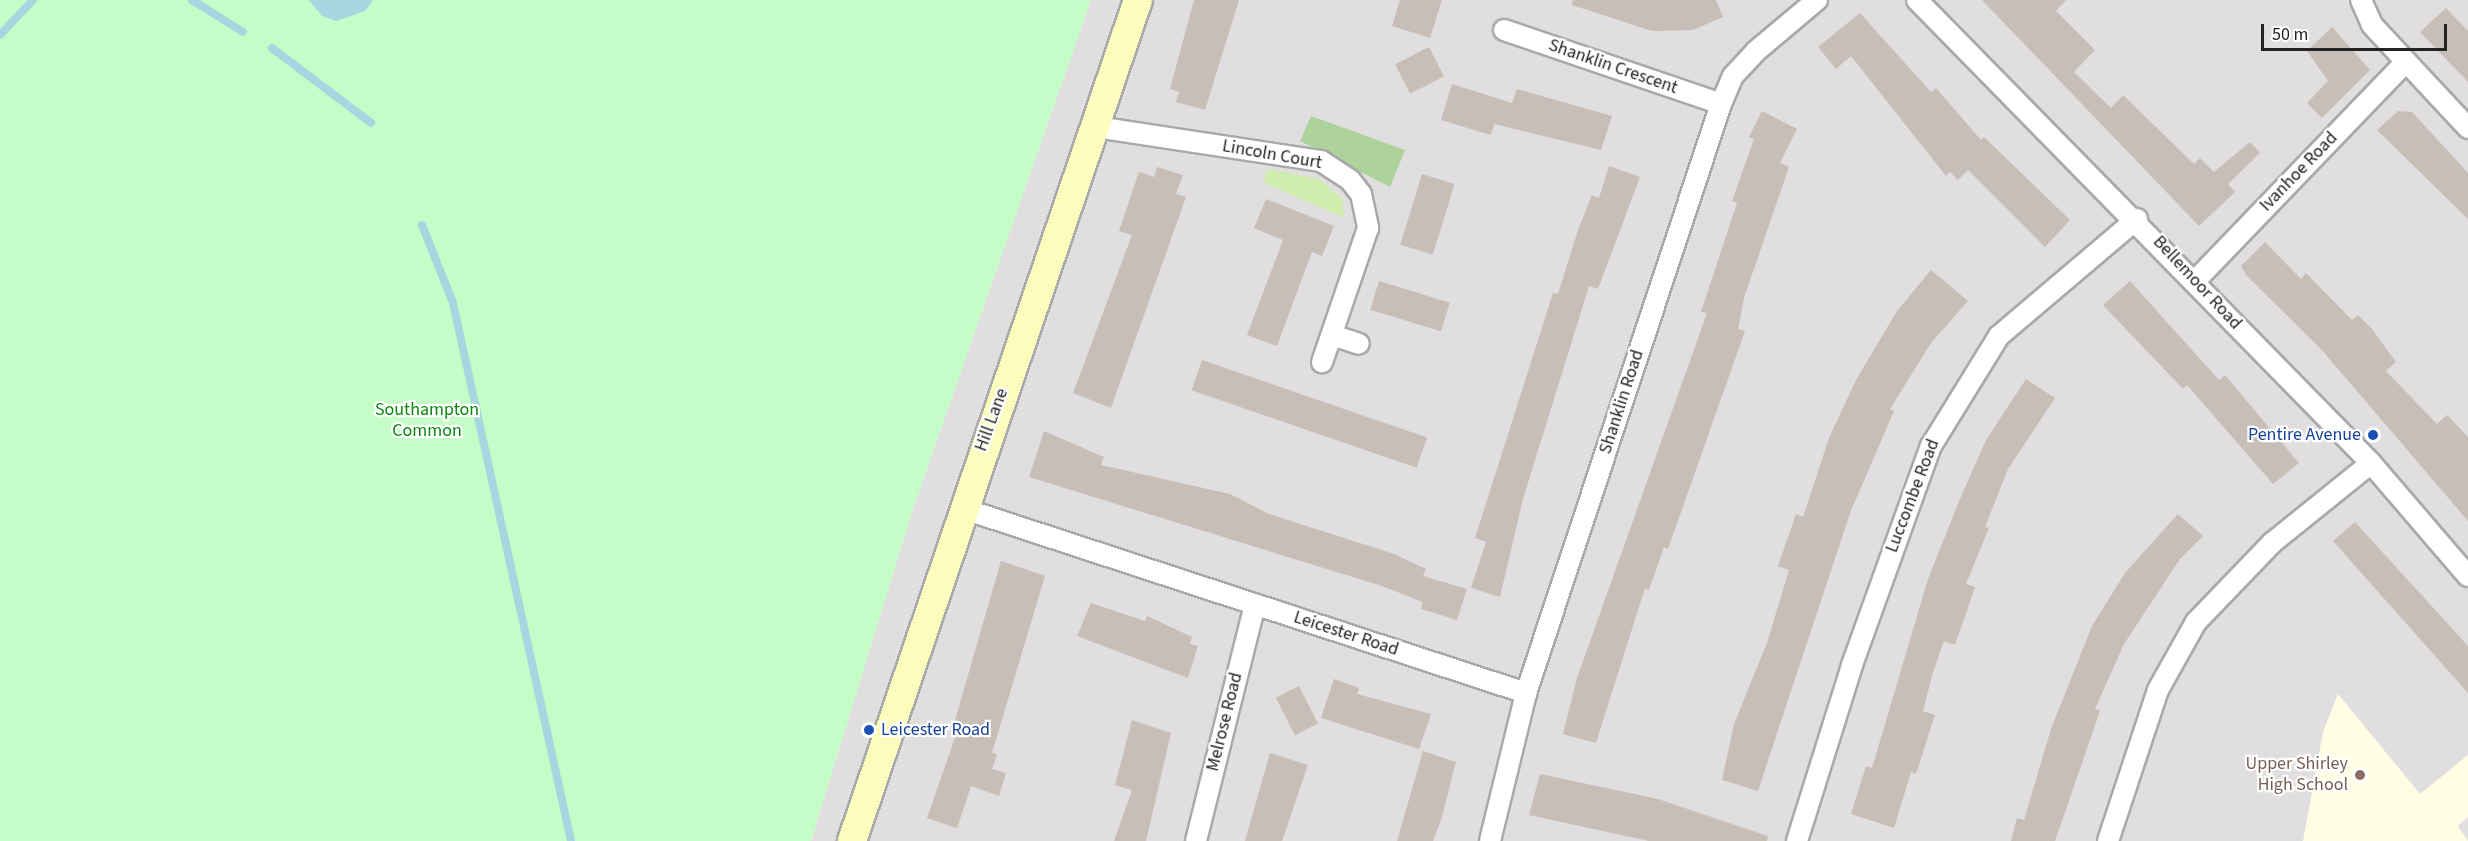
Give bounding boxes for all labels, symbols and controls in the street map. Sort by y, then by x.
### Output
scale bar [2264,12,2450,50]
text: 50 m [2272,22,2308,47]
street label: Shanklin Crescent [1546,35,1680,99]
street label: Ivanhoe Road [2256,128,2342,216]
street label: Lincoln Court [1220,136,1324,174]
street label: Bellemoor Road [2148,232,2246,334]
street label: Shanklin Road [1595,347,1649,457]
street label: Hill Lane [971,386,1013,454]
park label: Southampton Common [375,400,479,442]
place label: Pentire Avenue [2248,424,2361,446]
marker: Pentire Avenue [2366,428,2380,442]
street label: Luccombe Road [1881,436,1945,556]
street label: Leicester Road [1291,607,1401,661]
street label: Melrose Road [1202,670,1248,774]
place label: Leicester Road [881,719,990,741]
marker: Leicester Road [862,723,876,737]
place label: Upper Shirley High School [2246,754,2348,796]
marker: Upper Shirley High School [2353,768,2367,782]

